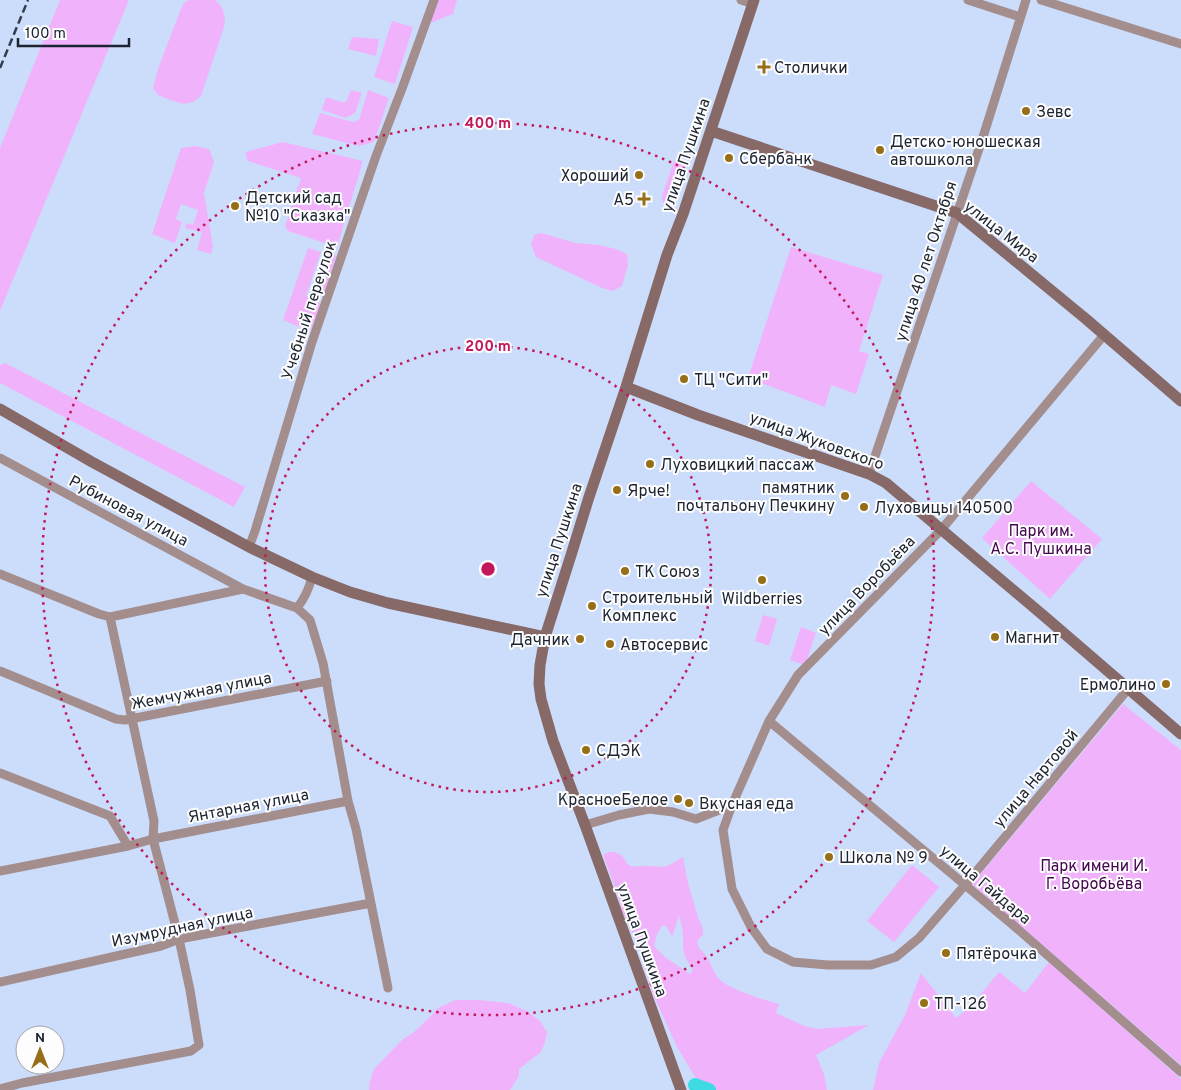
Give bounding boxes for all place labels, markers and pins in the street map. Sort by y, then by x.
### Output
place label: Столички [774,59,848,79]
marker: Столички [758,61,770,73]
place label: Зевс [1036,103,1072,123]
marker: Зевс [1020,105,1032,117]
place label: Детско-юношеская автошкола [890,133,1041,171]
marker: Детско-юношеская автошкола [874,144,886,156]
place label: Сбербанк [739,150,812,170]
marker: Сбербанк [723,152,735,164]
place label: Хороший [561,167,629,187]
marker: Хороший [633,169,645,181]
place label: Детский сад №10 "Сказка" [245,189,351,227]
place label: А5 [613,191,634,211]
marker: А5 [638,193,650,205]
marker: Детский сад №10 "Сказка" [229,200,241,212]
place label: ТЦ "Сити" [694,371,768,391]
marker: ТЦ "Сити" [678,373,690,385]
place label: Луховицкий пассаж [660,456,815,476]
marker: Луховицкий пассаж [644,458,656,470]
place label: памятник почтальону Печкину [676,479,835,517]
place label: Ярче! [627,482,670,502]
marker: Ярче! [611,484,623,496]
marker: памятник почтальону Печкину [839,490,851,502]
place label: Луховицы 140500 [874,499,1013,519]
marker: Луховицы 140500 [858,501,870,513]
centre of rings [479,560,497,578]
place label: ТК Союз [635,563,700,583]
marker: ТК Союз [619,565,631,577]
marker: Wildberries [756,574,768,586]
place label: Строительный Комплекс [602,589,713,627]
place label: Wildberries [721,590,803,610]
marker: Строительный Комплекс [586,600,598,612]
place label: Магнит [1005,629,1059,649]
place label: Дачник [510,631,570,651]
marker: Магнит [989,631,1001,643]
marker: Дачник [574,633,586,645]
place label: Автосервис [620,636,709,656]
marker: Автосервис [604,638,616,650]
place label: Ермолино [1080,676,1156,696]
marker: Ермолино [1160,678,1172,690]
place label: СДЭК [596,742,641,762]
marker: СДЭК [580,744,592,756]
place label: КрасноeБелое [558,791,668,811]
marker: КрасноeБелое [672,793,684,805]
place label: Вкусная еда [699,795,794,815]
marker: Вкусная еда [683,797,695,809]
place label: Школа № 9 [839,849,928,869]
marker: Школа № 9 [823,851,835,863]
place label: Пятёрочка [956,945,1037,965]
marker: Пятёрочка [940,947,952,959]
place label: ТП-126 [934,995,987,1015]
marker: ТП-126 [918,997,930,1009]

